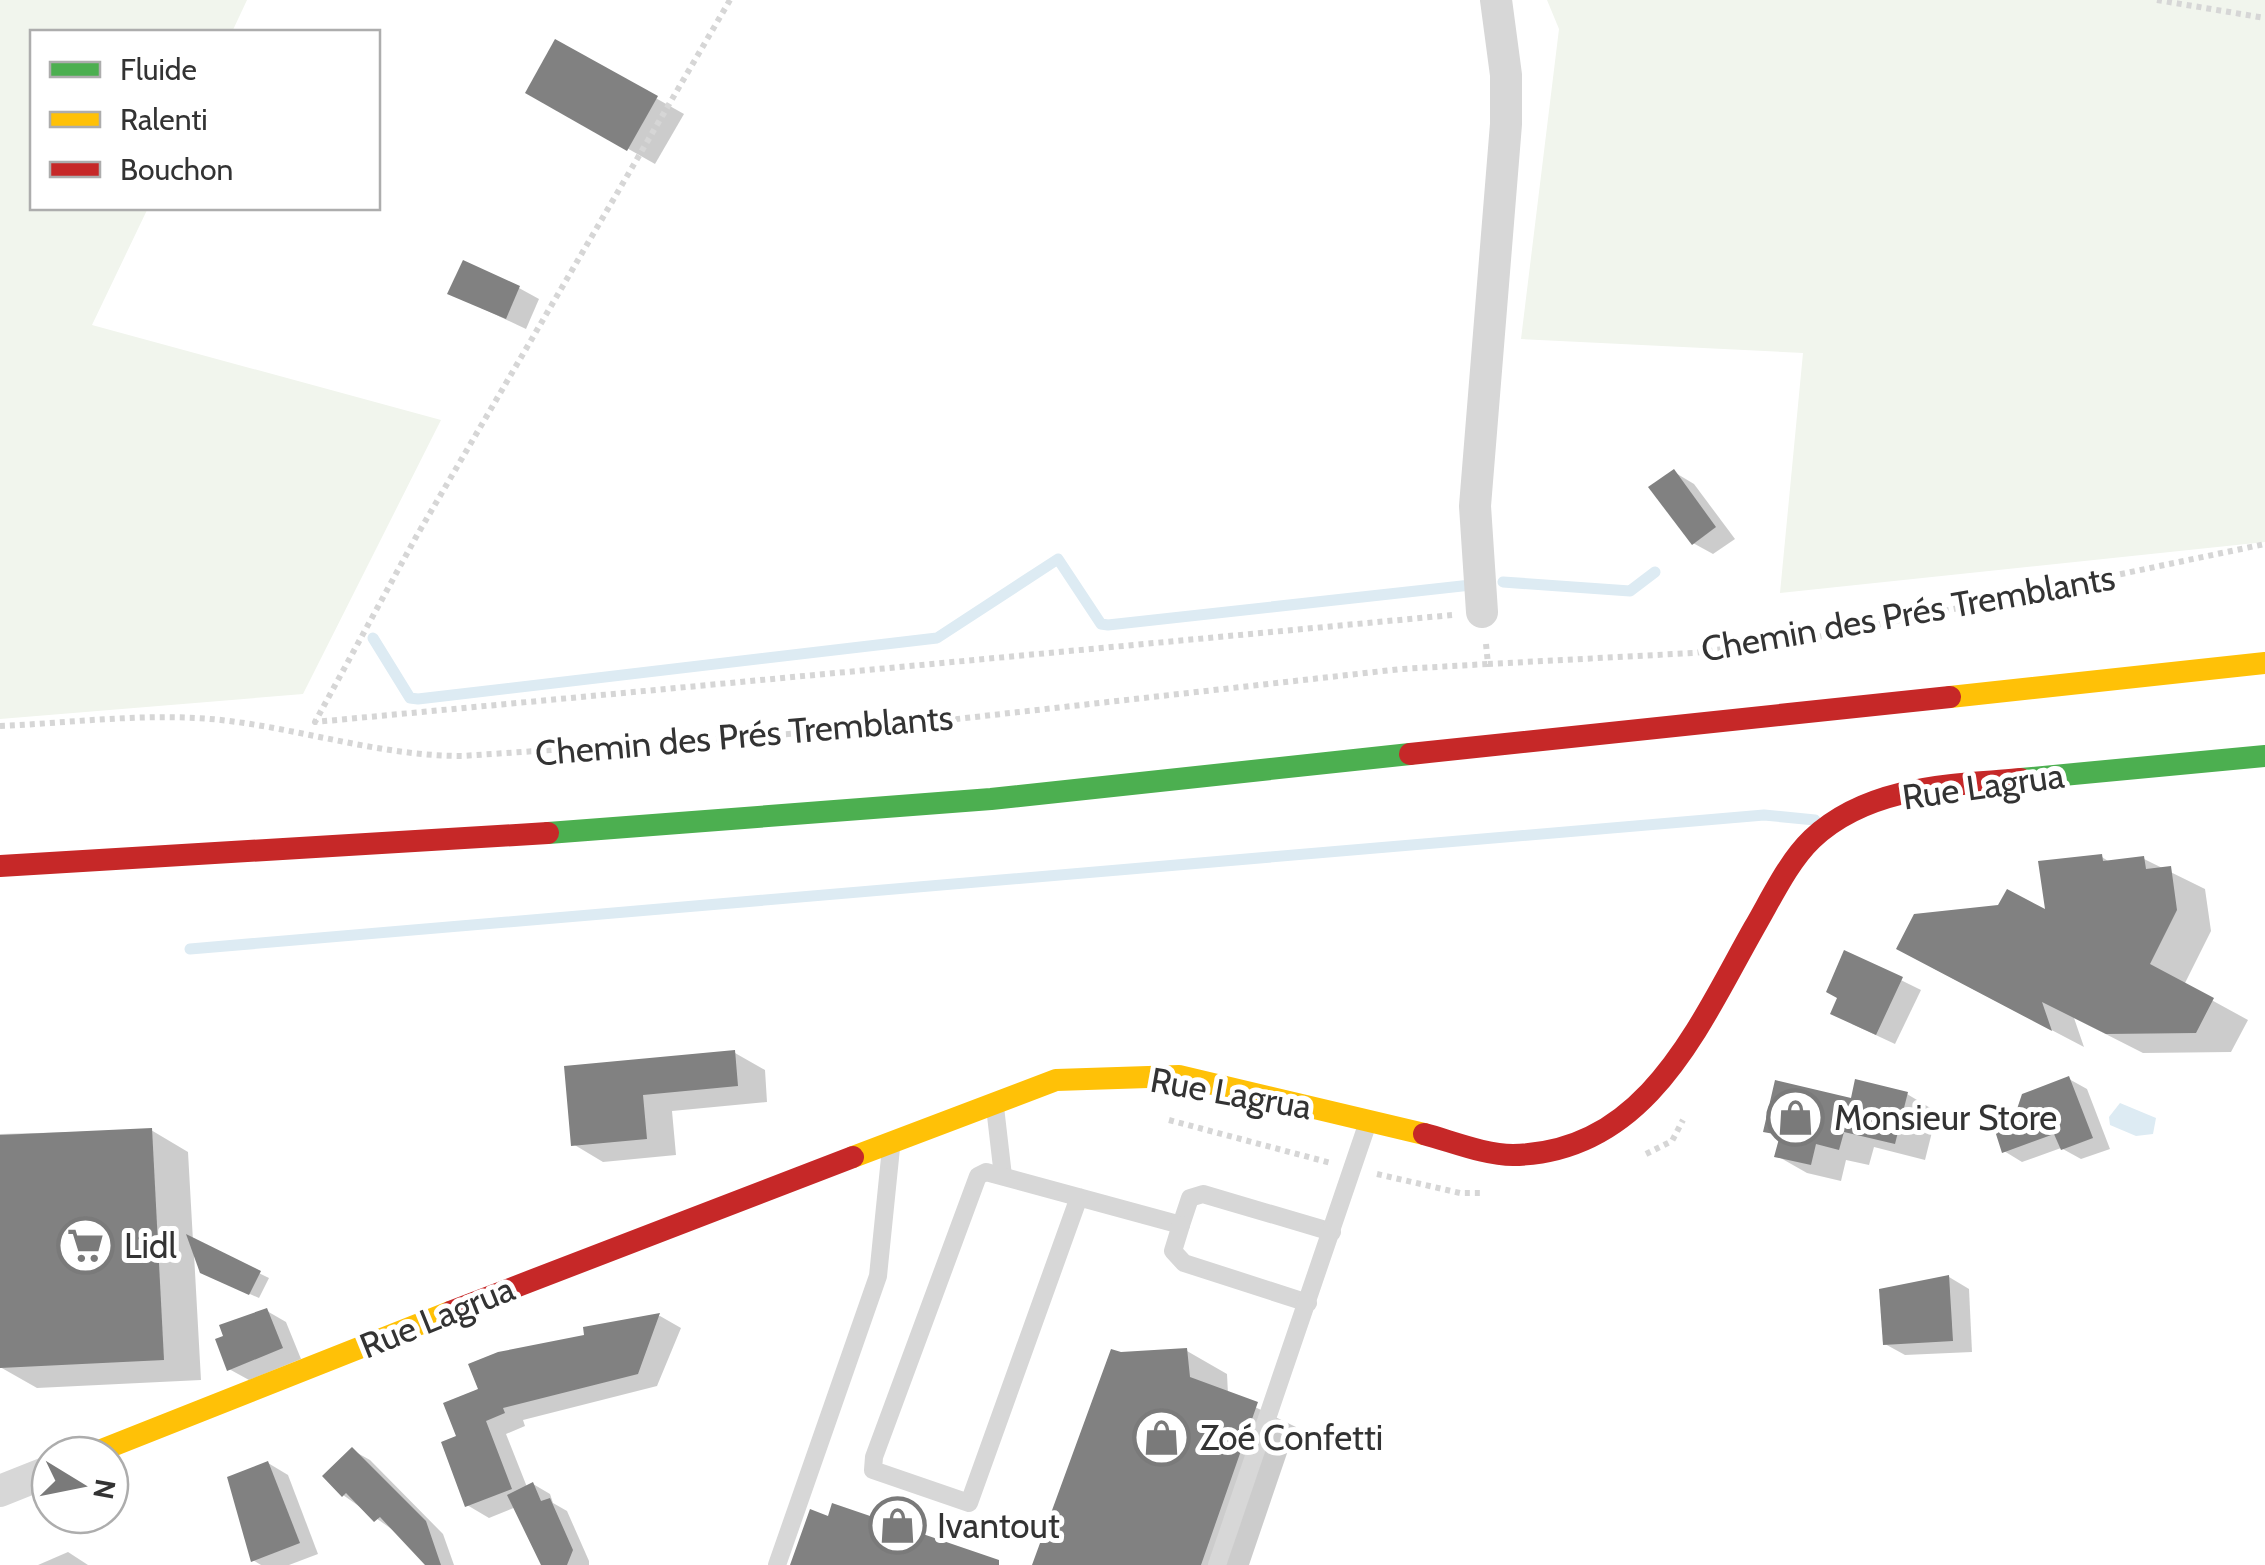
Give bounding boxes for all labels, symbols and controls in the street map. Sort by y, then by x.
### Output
legend [30,30,380,210]
text: Fluide [120,51,197,88]
text: Ralenti [120,101,208,138]
text: Bouchon [120,151,233,188]
street label: Chemin des Prés Tremblants [1698,555,2118,671]
street label: Chemin des Prés Tremblants [533,695,955,775]
street label: Rue Lagrua [1899,753,2067,819]
street label: Rue Lagrua [1147,1058,1315,1128]
shop icon: Monsieur Store [1765,1087,1825,1147]
place label: Monsieur Store [1834,1096,2057,1139]
supermarket icon: Lidl [55,1215,115,1275]
place label: Lidl [124,1224,177,1267]
street label: Rue Lagrua [353,1267,521,1367]
shop icon: Zoé Confetti [1131,1407,1191,1467]
place label: Zoé Confetti [1200,1416,1383,1459]
north arrow [30,1435,130,1535]
text: N [86,1477,123,1502]
shop icon: Ivantout [868,1495,928,1555]
place label: Ivantout [937,1504,1060,1547]

